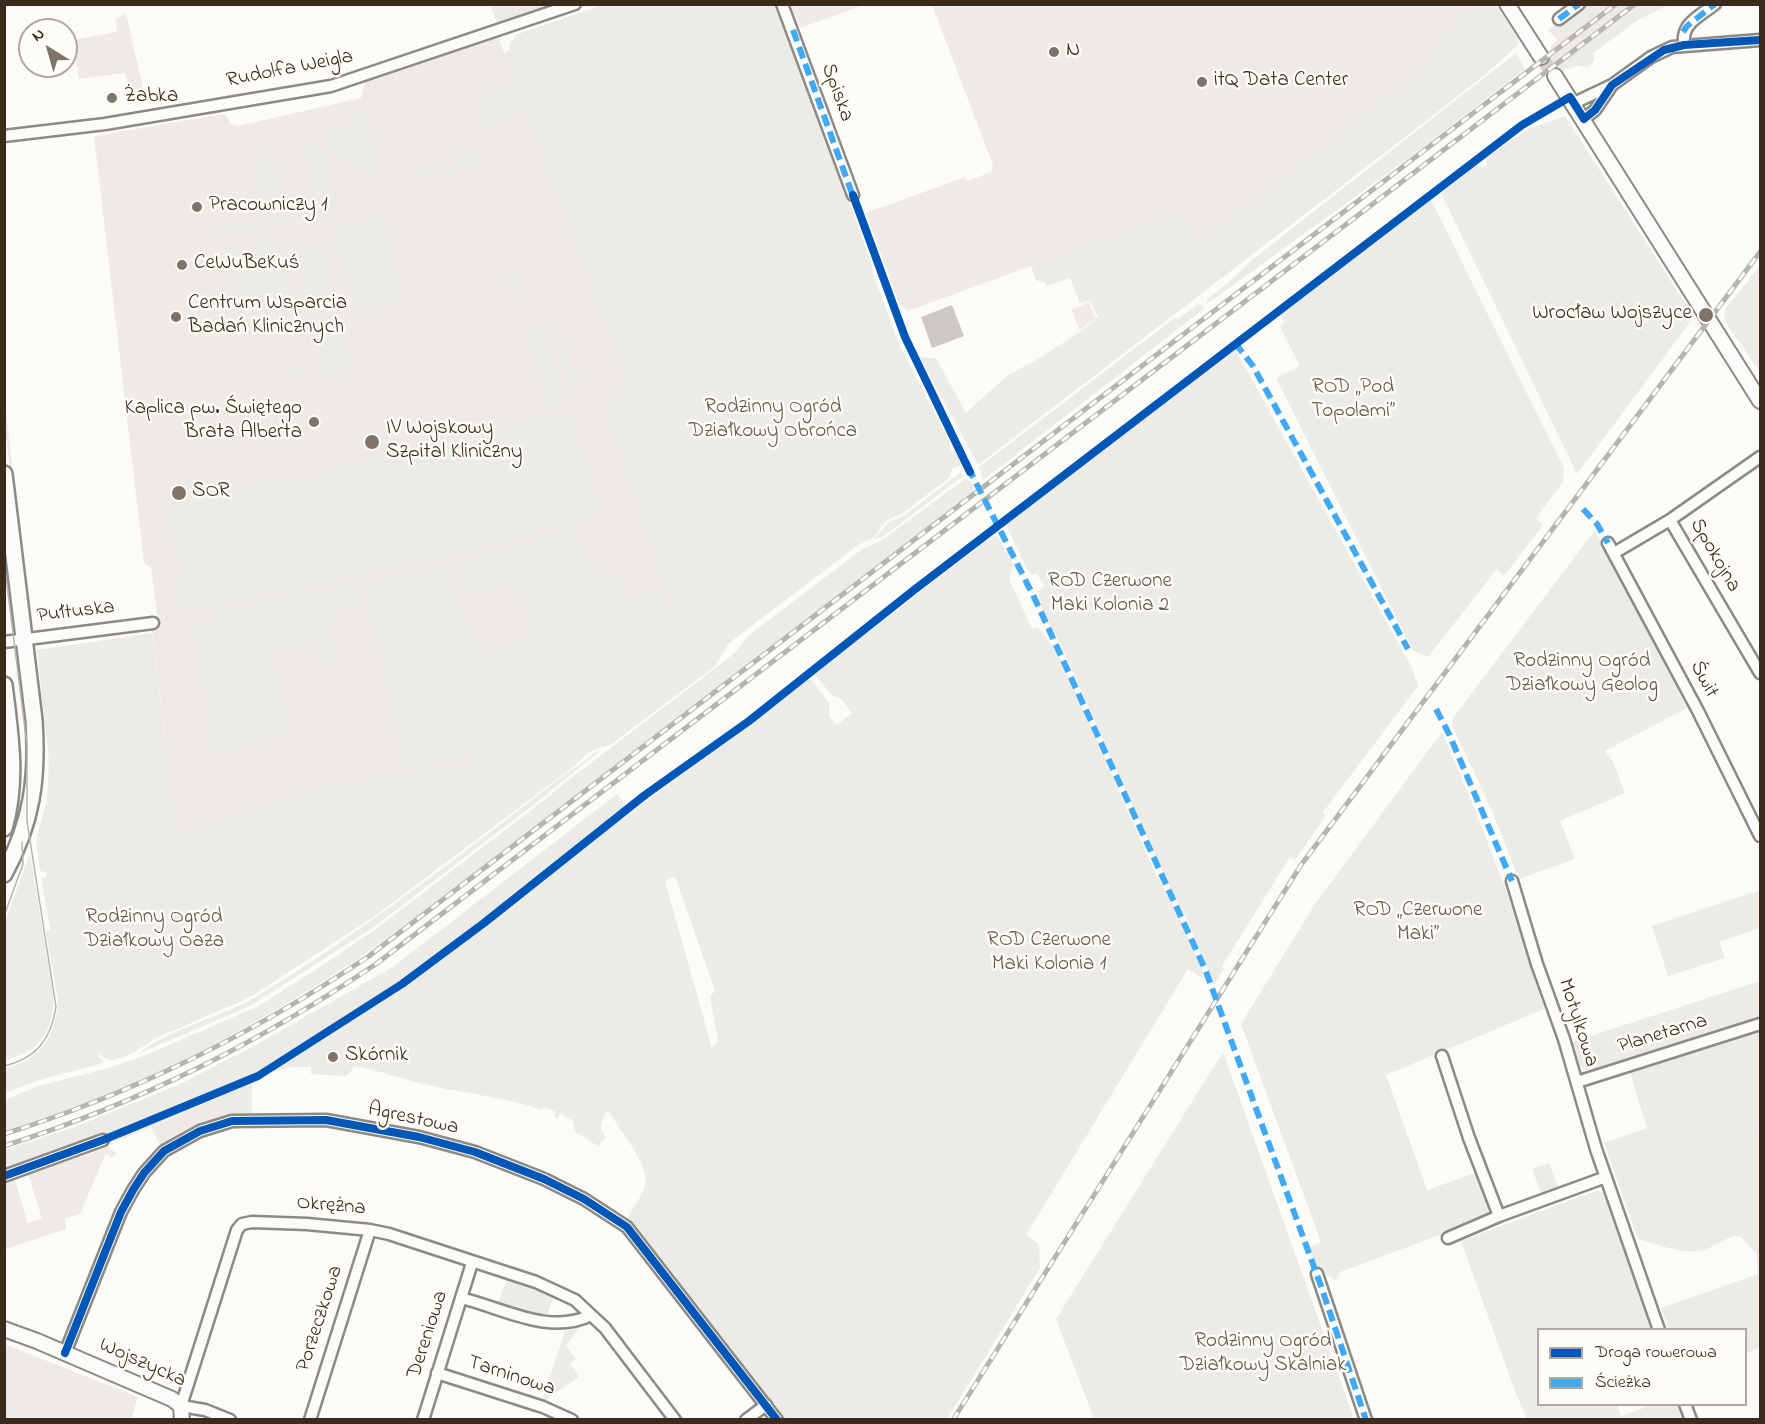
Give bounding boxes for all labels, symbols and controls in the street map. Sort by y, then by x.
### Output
north arrow [18,18,78,78]
text: N [27,22,50,48]
place label: N [1066,39,1080,65]
street label: Rudolfa Weigla [225,45,355,95]
marker: N [1047,45,1061,59]
street label: Spiska [814,61,858,125]
place label: itQ Data Center [1214,69,1348,95]
marker: itQ Data Center [1195,75,1209,89]
place label: Żabka [124,85,178,111]
marker: Żabka [105,91,119,105]
place label: Pracowniczy 1 [209,194,328,220]
marker: Pracowniczy 1 [190,200,204,214]
place label: CeWuBeKuś [194,252,300,278]
marker: CeWuBeKuś [175,258,189,272]
place label: Centrum Wsparcia Badań Klinicznych [188,292,347,342]
place label: Wrocław Wojszyce [1532,302,1692,328]
marker: Wrocław Wojszyce [1697,306,1715,324]
marker: Centrum Wsparcia Badań Klinicznych [169,310,183,324]
park label: ROD „Pod Topolami” [1311,376,1395,426]
park label: Rodzinny Ogród Działkowy Obrońca [689,396,857,446]
place label: Kaplica pw. Świętego Brata Alberta [124,397,302,447]
marker: Kaplica pw. Świętego Brata Alberta [307,415,321,429]
place label: IV Wojskowy Szpital Kliniczny [386,417,522,467]
marker: IV Wojskowy Szpital Kliniczny [363,433,381,451]
place label: SOR [192,480,230,506]
marker: SOR [170,484,188,502]
street label: Spokojna [1683,515,1745,597]
park label: ROD Czerwone Maki Kolonia 2 [1048,570,1172,620]
street label: Pułtuska [36,596,116,630]
park label: Rodzinny Ogród Działkowy Geolog [1506,650,1658,700]
street label: Świt [1683,657,1723,703]
park label: ROD „Czerwone Maki” [1354,899,1482,949]
park label: Rodzinny Ogród Działkowy Oaza [84,906,224,956]
park label: ROD Czerwone Maki Kolonia 1 [987,929,1111,979]
street label: Motylkowa [1551,976,1603,1070]
street label: Planetarna [1615,1009,1711,1061]
place label: Skórnik [345,1044,408,1070]
marker: Skórnik [326,1050,340,1064]
street label: Agrestowa [365,1098,461,1142]
street label: Okrężna [295,1191,367,1223]
street label: Porzeczkowa [292,1263,350,1375]
street label: Dereniowa [403,1288,455,1382]
legend [1537,1328,1747,1406]
park label: Rodzinny Ogród Działkowy Skalniak [1179,1330,1347,1380]
street label: Wojszycka [95,1334,189,1394]
text: Droga rowerowa [1595,1340,1717,1366]
street label: Tarninowa [464,1351,558,1403]
text: Ścieżka [1595,1370,1651,1396]

